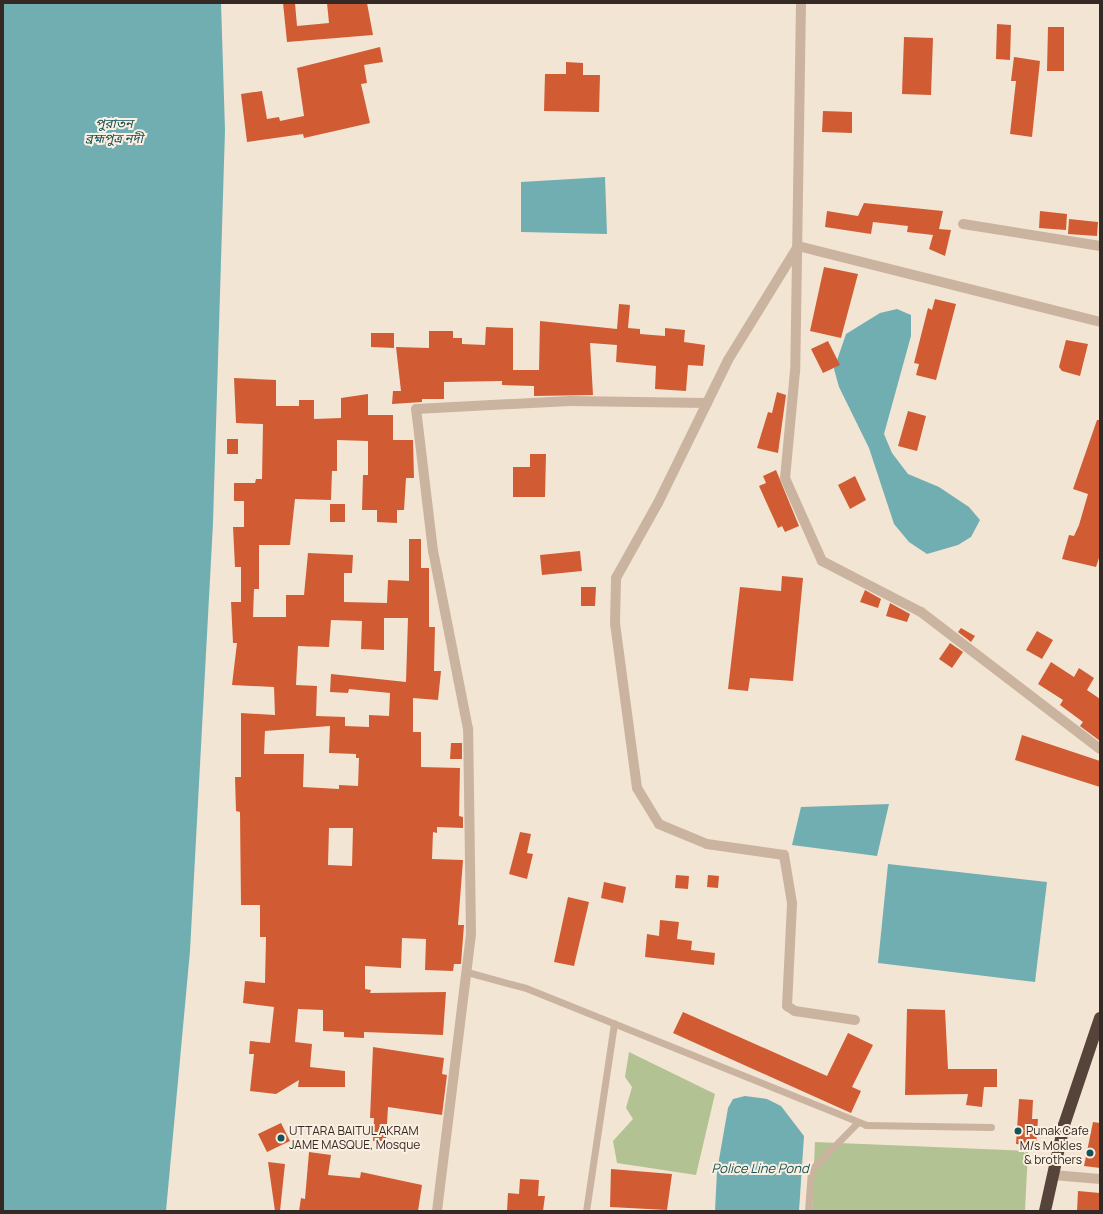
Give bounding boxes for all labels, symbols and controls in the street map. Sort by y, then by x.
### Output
water label: পুরাতন ব্রহ্মপুত্র নদী [85,116,143,147]
place label: UTTARA BAITUL AKRAM JAME MASQUE, Mosque [289,1124,420,1152]
place label: Punak Cafe [1026,1124,1089,1138]
marker: Punak Cafe [1013,1126,1023,1136]
marker: UTTARA BAITUL AKRAM JAME MASQUE, Mosque [276,1133,286,1143]
place label: M/s Mokles & brothers [1020,1139,1082,1167]
marker: M/s Mokles & brothers [1085,1148,1095,1158]
water label: Police Line Pond [711,1160,809,1176]

